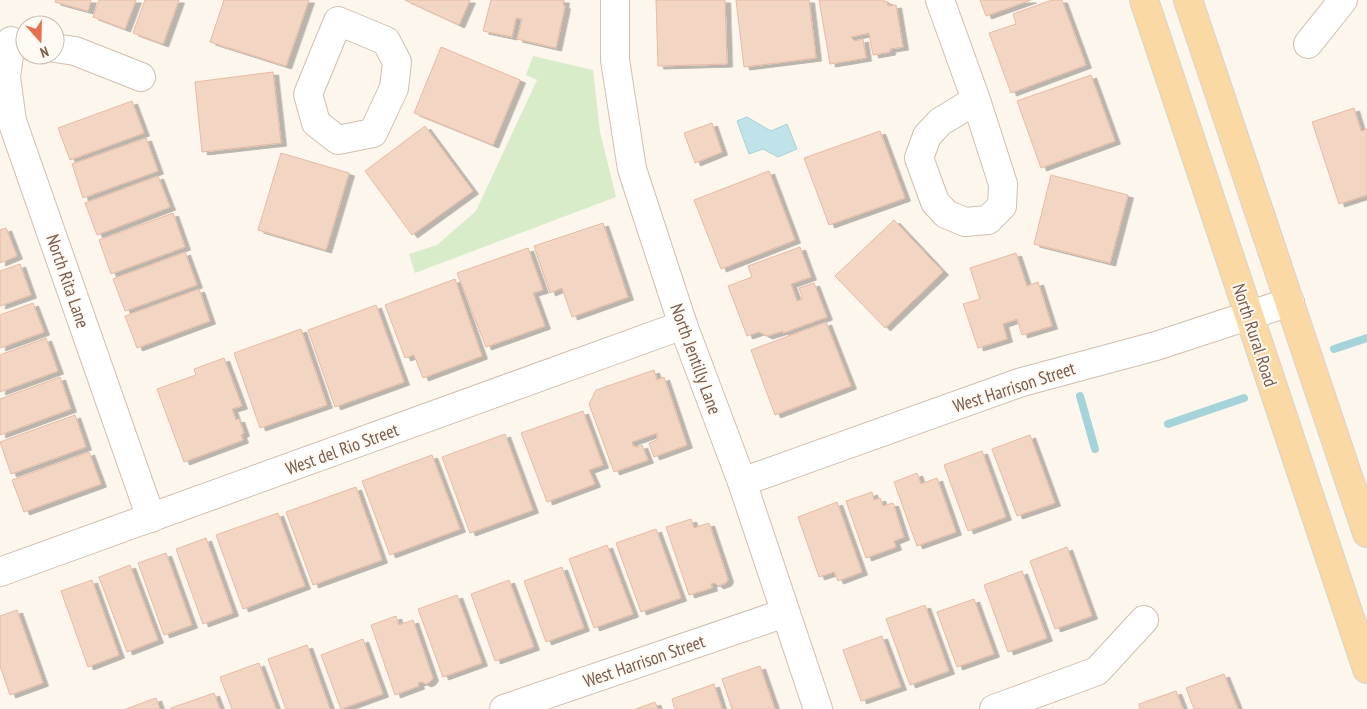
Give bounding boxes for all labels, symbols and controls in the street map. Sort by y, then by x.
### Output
north arrow [15,15,65,65]
text: N [38,42,51,62]
street label: North Rita Lane [41,231,95,331]
street label: North Rural Road [1228,281,1282,389]
street label: North Jentilly Lane [665,300,727,418]
street label: West Harrison Street [950,356,1078,418]
street label: West del Rio Street [282,418,402,480]
street label: West Harrison Street [580,629,708,693]

